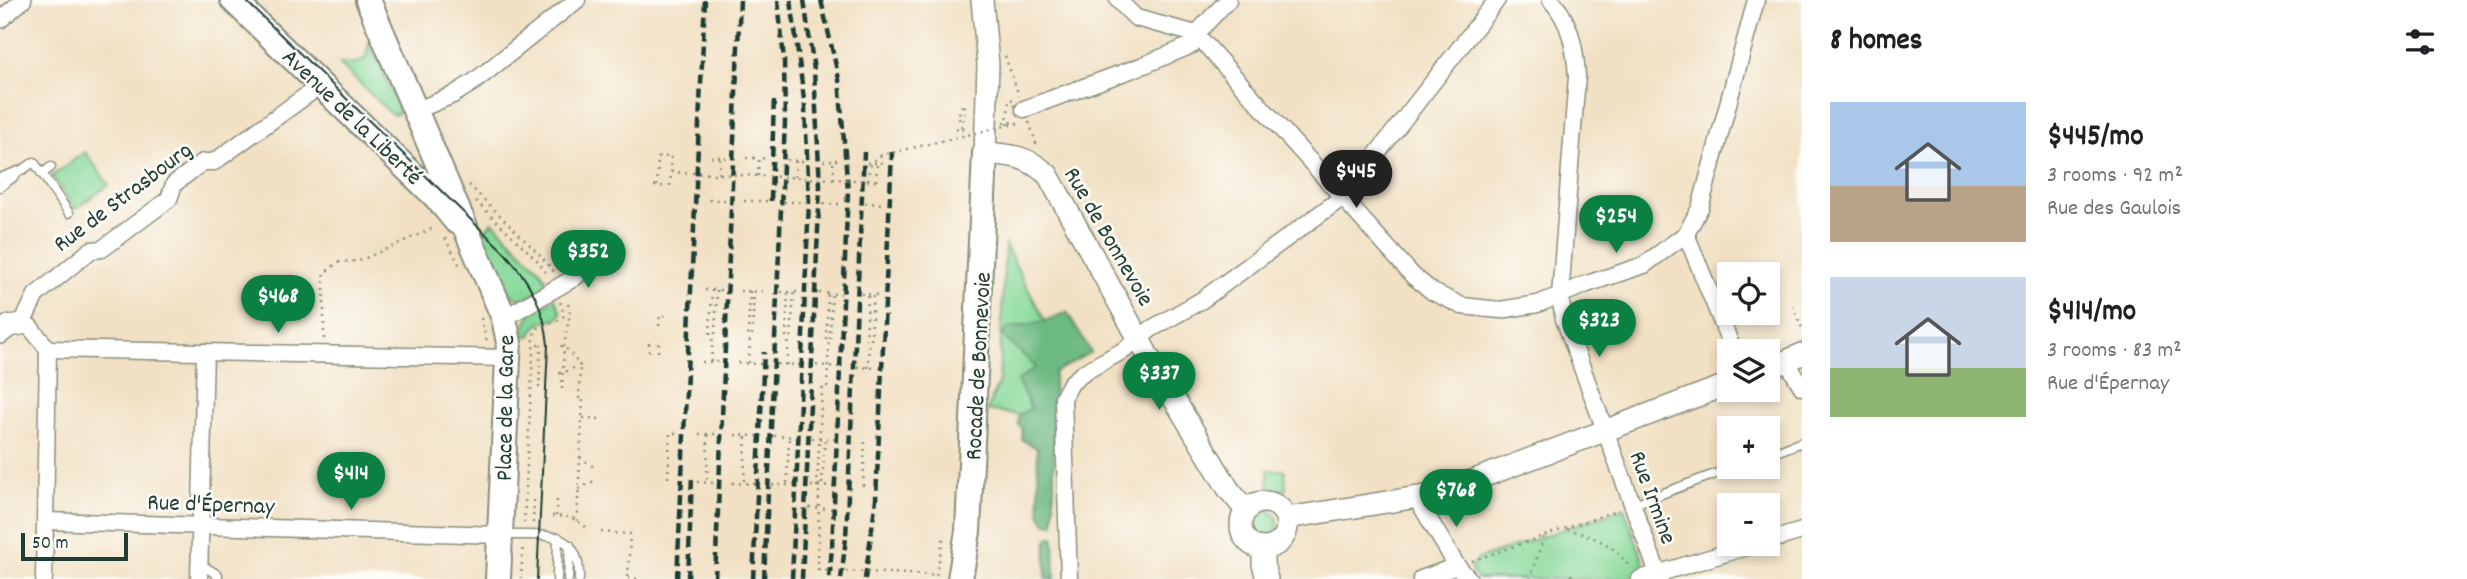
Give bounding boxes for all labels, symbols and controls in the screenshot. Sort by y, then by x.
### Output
text: 8 homes [1830,21,1922,64]
icon: filters [2401,23,2439,61]
street label: Avenue de la Liberté [273,42,429,194]
text: $445/mo [2047,117,2144,160]
icon: home [1886,130,1970,214]
street label: Rue de Strasbourg [47,135,200,262]
pin: $445 [1315,150,1397,210]
text: $445 [1335,156,1377,189]
text: 3 rooms · 92 m² [2047,160,2183,193]
street label: Rue de Bonnevoie [1054,162,1161,313]
text: Rue des Gaulois [2047,193,2181,226]
pin: $254 [1575,196,1657,255]
text: $254 [1595,201,1637,234]
pin: $352 [547,230,629,290]
text: $352 [567,236,609,269]
map controls [1717,262,1780,556]
button: locate [1717,262,1780,325]
street label: Rocade de Bonnevoie [958,271,1002,461]
pin: $468 [237,276,319,335]
text: $468 [257,281,299,314]
text: $414/mo [2047,292,2136,335]
pin: $323 [1558,300,1640,359]
text: $323 [1578,305,1620,338]
icon: home [1886,305,1970,389]
street label: Place de la Gare [489,335,525,481]
text: 3 rooms · 83 m² [2047,335,2182,368]
button: layers [1717,339,1780,402]
pin: $337 [1118,352,1200,412]
text: $337 [1139,358,1179,391]
text: Rue d'Épernay [2047,368,2169,401]
button: + [1717,416,1780,479]
street label: Rue Irmine [1619,447,1684,549]
pin: $414 [310,452,392,512]
text: $414 [333,458,369,491]
pin: $768 [1415,470,1497,529]
text: $768 [1436,475,1476,508]
street label: Rue d'Épernay [147,487,277,525]
button: − [1717,493,1780,556]
scale bar [21,530,128,562]
text: 50 m [32,531,69,558]

